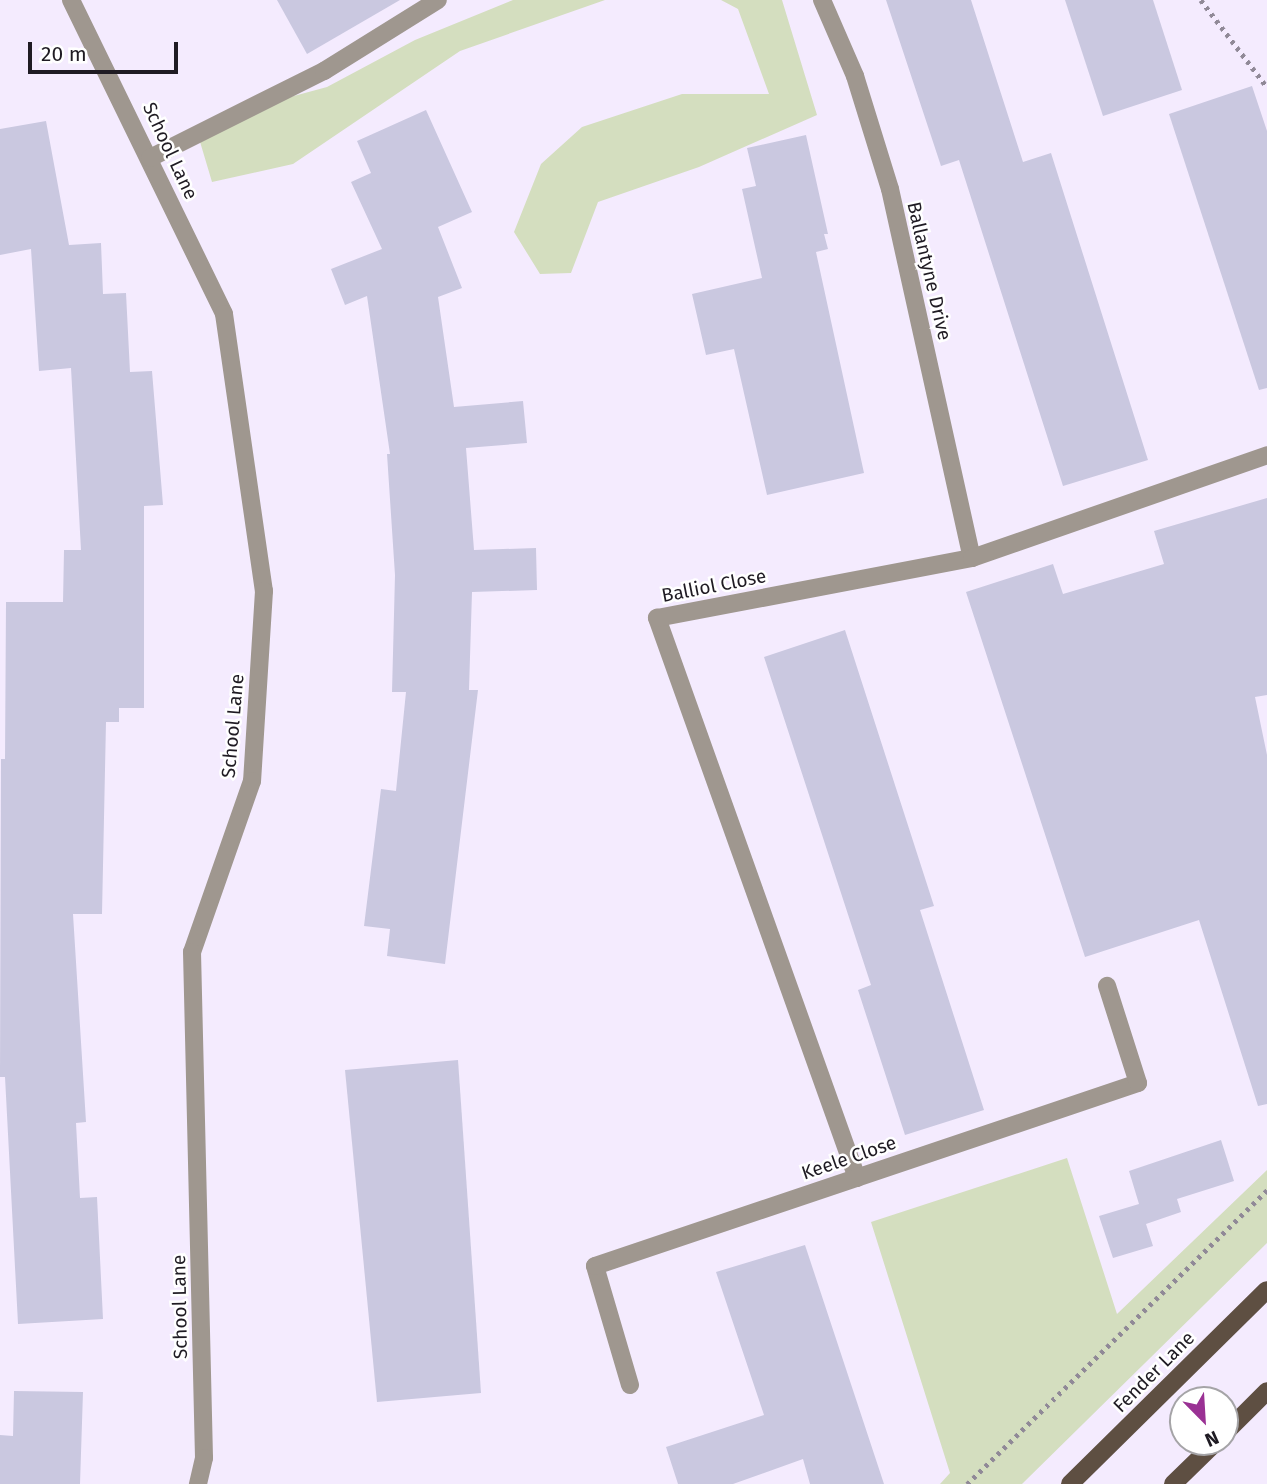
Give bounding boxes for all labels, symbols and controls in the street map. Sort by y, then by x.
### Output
scale bar [32,28,182,72]
text: 20 m [41,41,87,67]
street label: School Lane [138,99,202,203]
street label: Ballantyne Drive [902,200,956,342]
street label: Balliol Close [660,565,768,607]
street label: School Lane [217,673,249,779]
street label: Keele Close [799,1131,899,1185]
street label: School Lane [168,1255,192,1359]
street label: Fender Lane [1109,1327,1199,1417]
north arrow [1169,1386,1239,1456]
text: N [1202,1426,1222,1452]

